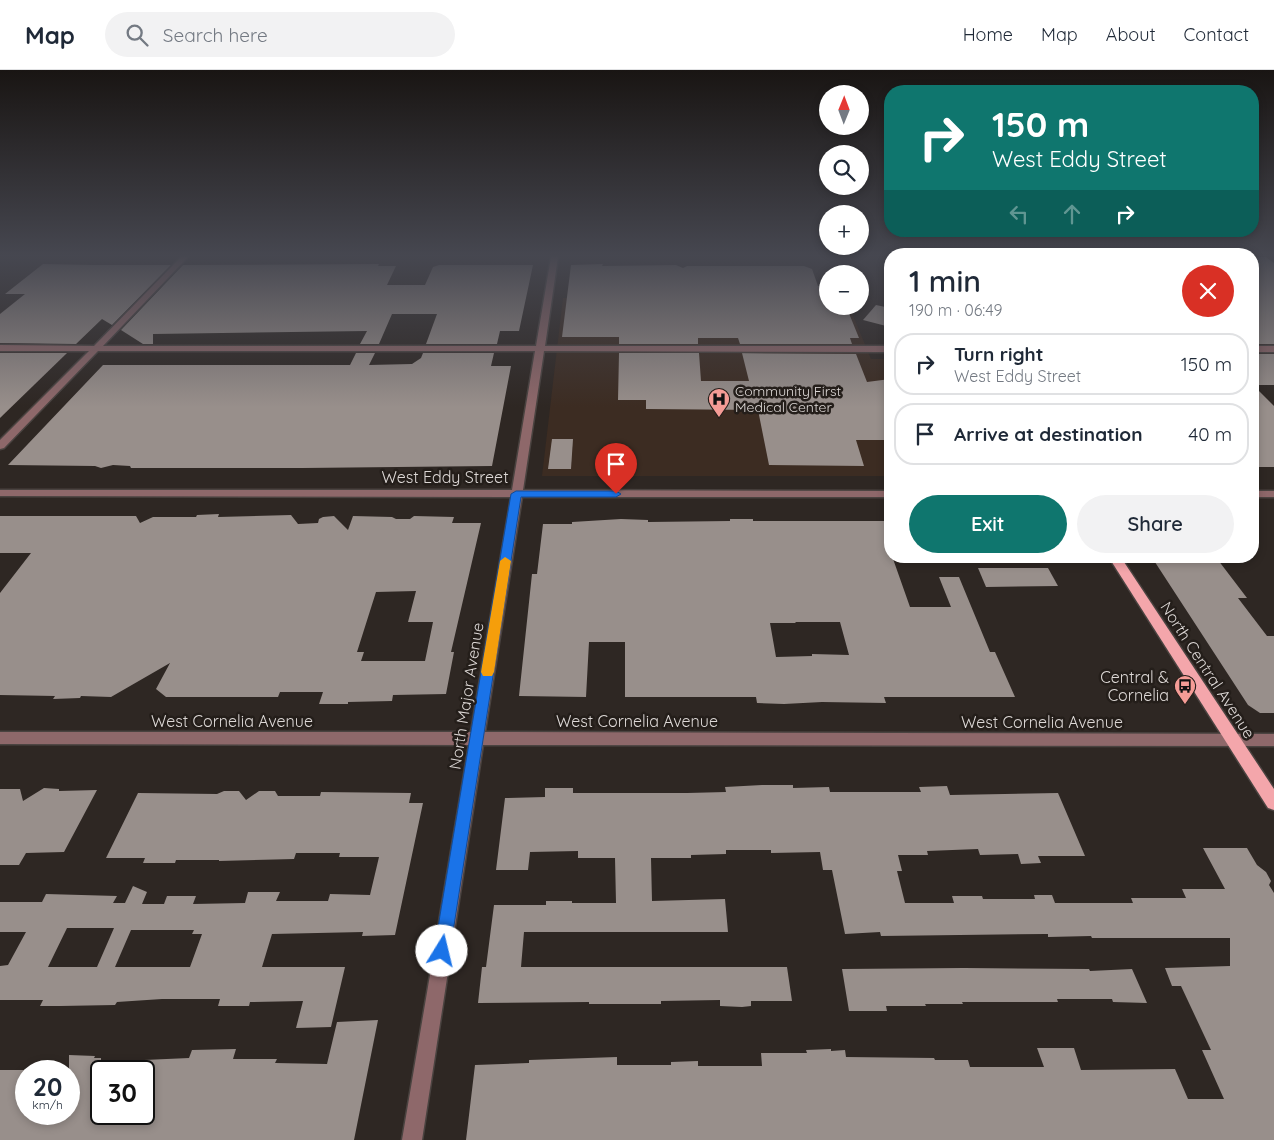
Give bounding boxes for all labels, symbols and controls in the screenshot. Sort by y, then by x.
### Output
search box [105,12,455,57]
text: Map [25,20,75,50]
icon: search [123,21,151,49]
text: Search here [163,23,268,47]
text: Home [963,23,1013,46]
text: Map [1041,23,1078,46]
text: About [1106,23,1156,46]
text: Contact [1184,23,1249,46]
north arrow [819,85,869,135]
map controls [819,85,869,315]
text: 150 m [992,102,1089,146]
icon: right [909,105,974,170]
button: search [819,145,869,195]
text: West Eddy Street [992,145,1167,173]
icon: left [1005,200,1033,228]
icon: ahead [1058,200,1086,228]
icon: right [1111,200,1139,228]
button: + [819,205,869,255]
text: 1 min [909,262,981,300]
button: − [819,265,869,315]
button: close [1182,265,1234,317]
text: 190 m · 06:49 [909,300,1002,320]
text: Turn right [954,342,1043,366]
icon: right [911,350,939,378]
text: 150 m [1181,352,1232,376]
text: West Eddy Street [954,366,1081,386]
place label: Community First Medical Center [735,382,842,416]
hospital icon: Community First Medical Center [707,387,731,418]
icon: arrive [911,420,939,448]
text: Arrive at destination [954,422,1143,446]
text: 40 m [1188,422,1232,446]
pin [595,443,637,494]
icon: arrive [602,450,630,478]
street label: West Eddy Street [381,467,509,487]
button: Exit [909,495,1067,553]
button: Share [1077,495,1234,553]
street label: North Central Avenue [1156,598,1260,742]
street label: North Major Avenue [445,621,487,771]
place label: Central & Cornelia [1100,667,1169,705]
bus stop icon: Central & Cornelia [1173,674,1197,705]
street label: West Cornelia Avenue [151,711,313,731]
street label: West Cornelia Avenue [556,711,718,731]
street label: West Cornelia Avenue [961,712,1123,732]
position arrow [415,924,467,976]
speed limit sign: 30 [90,1060,155,1125]
text: 20 [33,1071,62,1102]
text: km/h [32,1097,63,1112]

